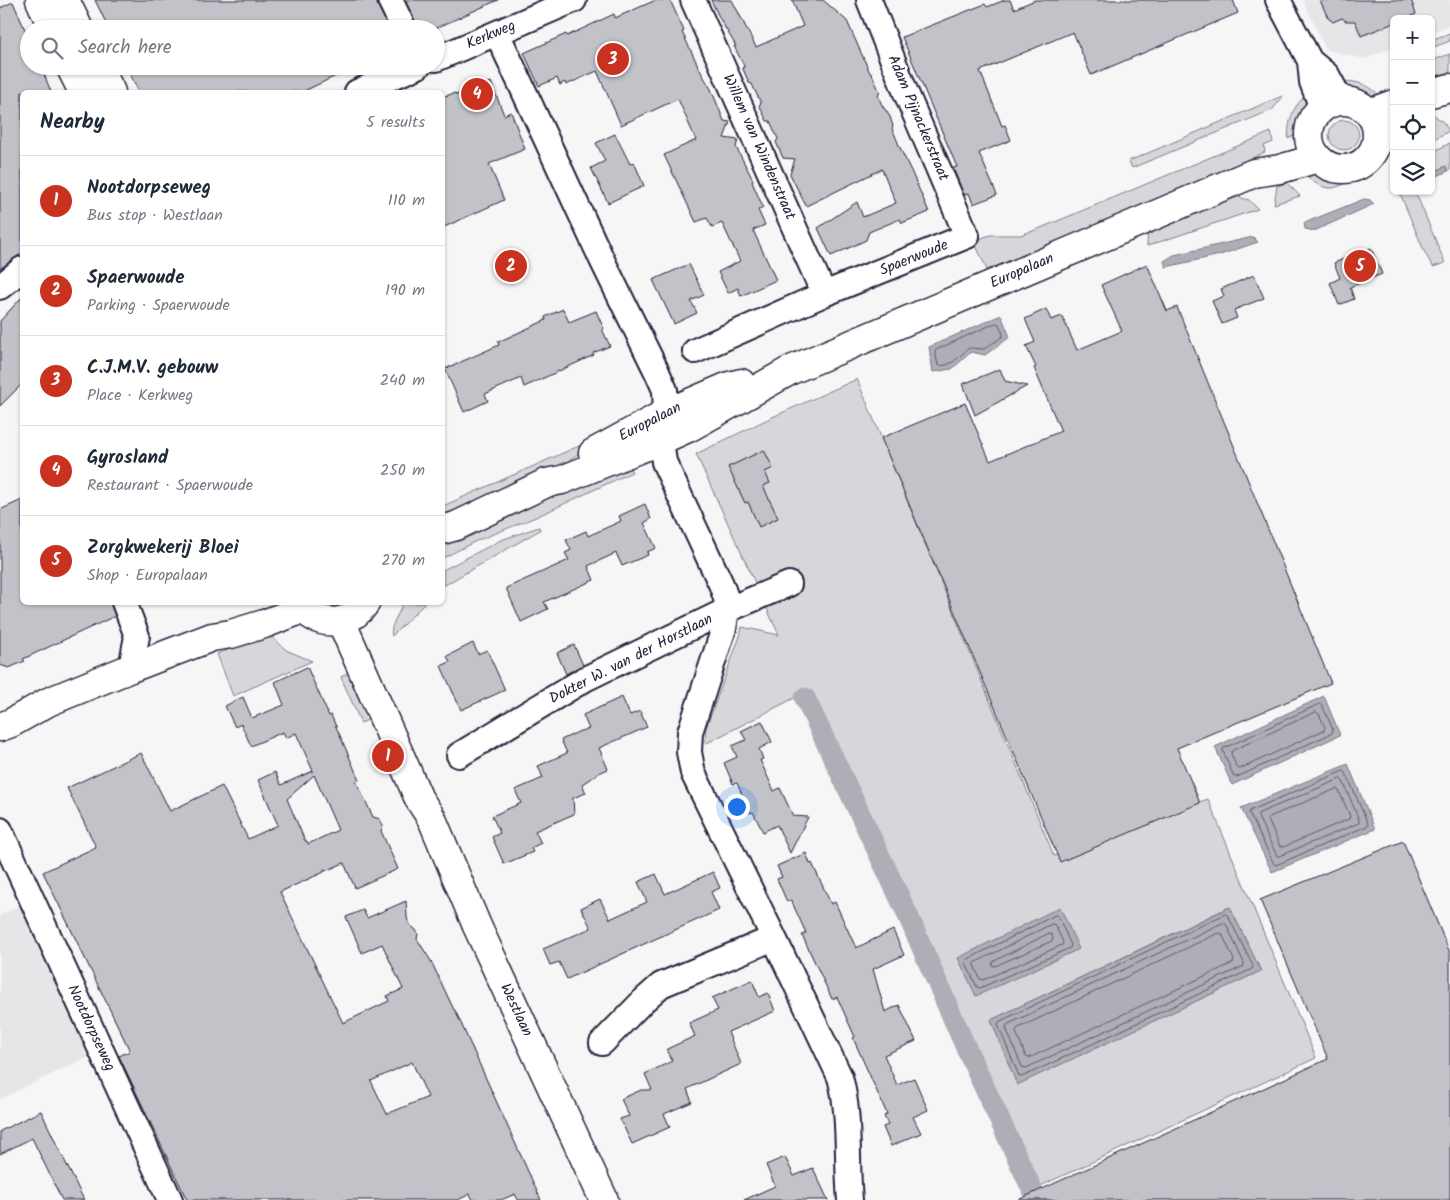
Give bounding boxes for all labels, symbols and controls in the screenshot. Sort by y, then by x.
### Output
street label: Kerkweg [463,14,519,56]
map controls [1390,15,1435,195]
button: + [1390,15,1435,60]
search box [20,20,445,75]
text: Search here [78,33,172,63]
icon: search [38,34,66,62]
pin: 3 [597,40,629,78]
street label: Adam Pijnackerstraat [881,51,955,185]
button: − [1390,60,1435,105]
street label: Willem van Windenstraat [716,70,802,224]
pin: 4 [461,75,493,113]
button: locate [1390,105,1435,150]
text: Nearby [40,106,105,139]
text: 5 results [366,110,425,135]
button: layers [1390,150,1435,195]
text: Nootdorpseweg [87,173,211,203]
text: 1 [54,188,58,213]
text: 110 m [388,188,425,213]
text: Bus stop · Westlaan [87,203,223,228]
street label: Spaerwoude [876,233,952,283]
pin: 2 [495,247,527,285]
street label: Europalaan [986,247,1058,295]
pin: 5 [1344,247,1376,285]
text: Spaerwoude [87,263,184,293]
text: 2 [51,278,61,303]
text: 190 m [385,278,425,303]
text: Parking · Spaerwoude [87,293,230,318]
text: C.J.M.V. gebouw [87,353,218,383]
text: 3 [52,368,60,393]
text: 240 m [380,368,425,393]
text: Place · Kerkweg [87,383,193,408]
street label: Europalaan [614,396,686,448]
text: Gyrosland [87,443,168,473]
text: 4 [52,458,60,483]
text: 250 m [380,458,425,483]
text: Restaurant · Spaerwoude [87,473,253,498]
text: Zorgkwekerij Bloei [87,533,239,563]
text: 5 [52,548,60,573]
text: 270 m [381,548,425,573]
text: Shop · Europalaan [87,563,208,588]
street label: Dokter W. van der Horstlaan [545,607,717,711]
pin: 1 [372,737,404,775]
your location [724,794,750,820]
street label: Westlaan [493,979,539,1041]
street label: Nootdorpseweg [60,981,122,1075]

